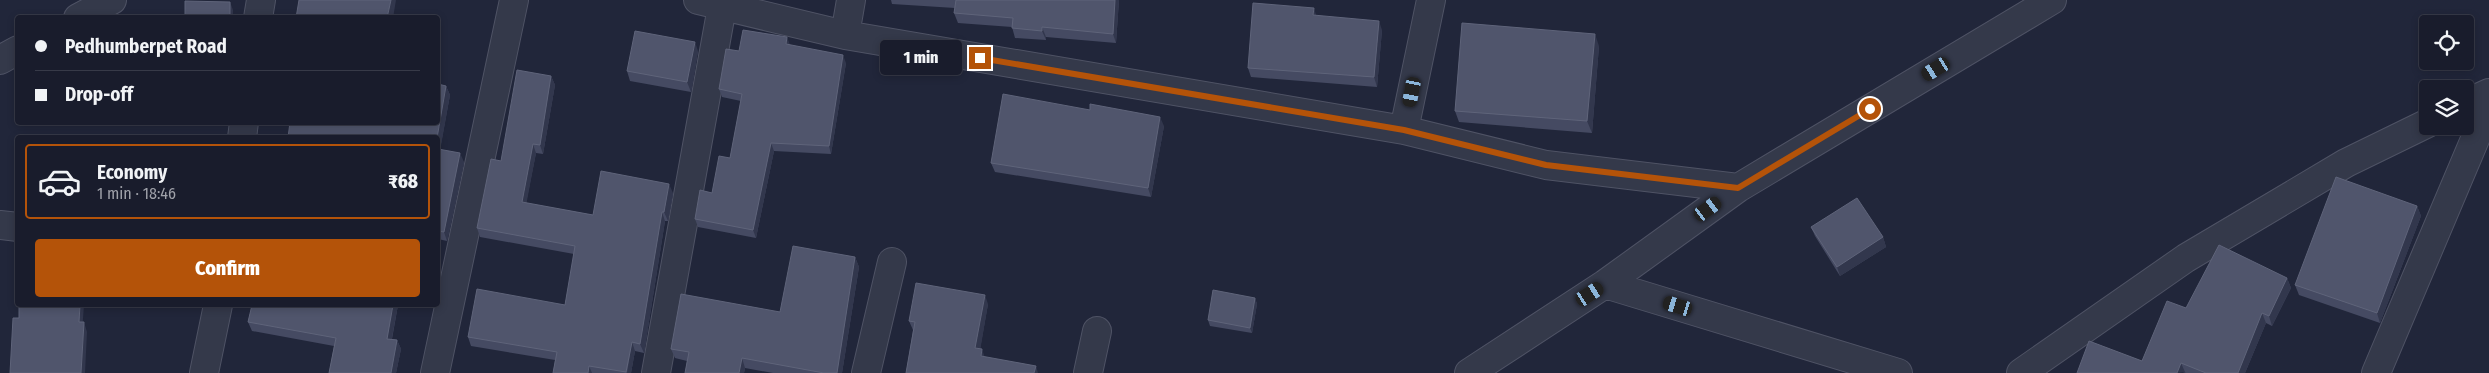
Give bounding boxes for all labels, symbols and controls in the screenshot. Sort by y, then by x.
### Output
map controls [2419,15,2474,135]
button: locate [2419,15,2474,70]
text: Pedhumberpet Road [65,35,227,58]
callout: 1 min [880,40,962,76]
route end [969,47,991,69]
text: 1 min [904,48,938,67]
car [1919,55,1952,83]
car [1401,76,1422,108]
button: layers [2419,80,2474,135]
text: Drop-off [65,83,133,106]
route start [1859,98,1881,120]
icon: car [37,159,82,204]
text: Economy [97,161,167,184]
text: ₹68 [388,170,418,193]
text: 1 min · 18:46 [97,184,176,203]
car [1691,194,1724,224]
button: Confirm [35,239,420,297]
car [1573,280,1606,308]
car [1661,294,1694,318]

